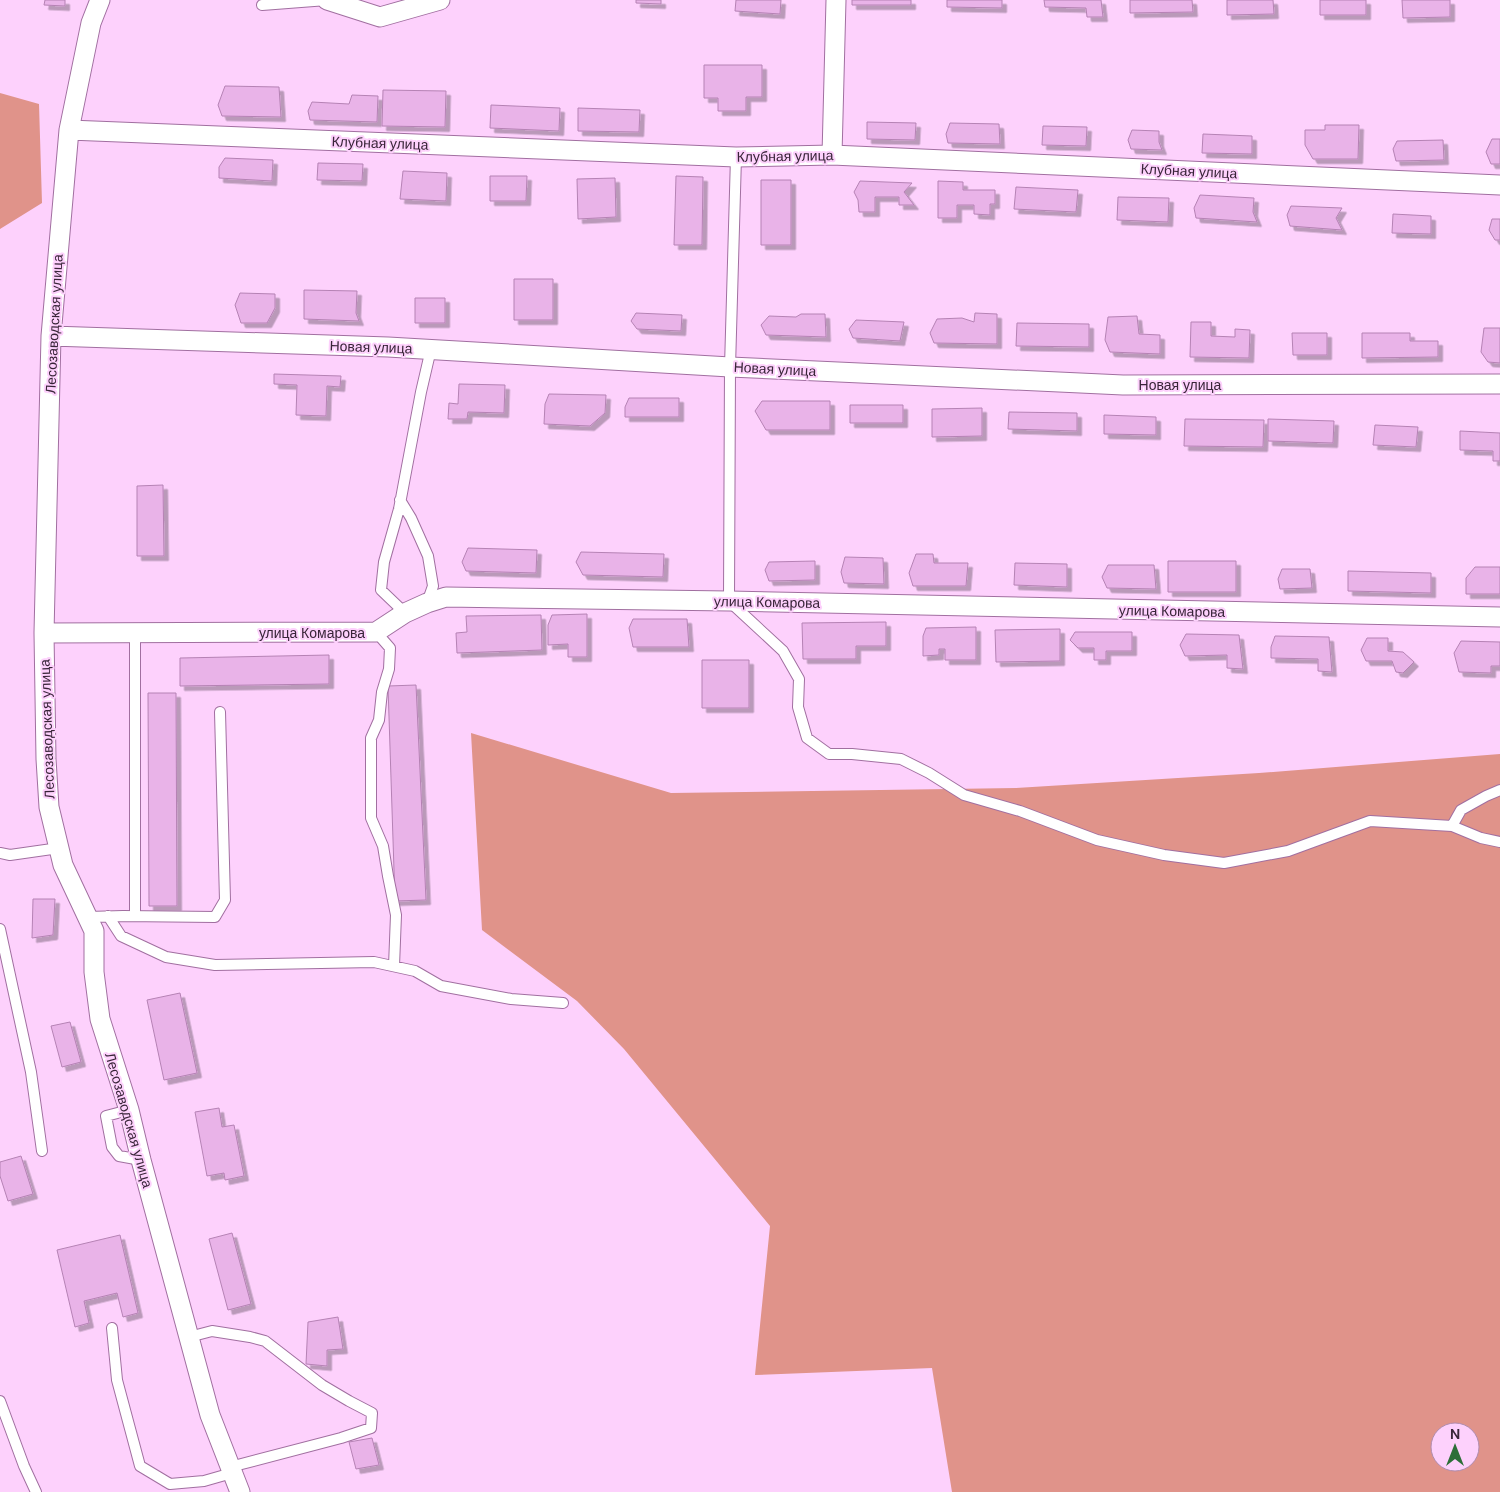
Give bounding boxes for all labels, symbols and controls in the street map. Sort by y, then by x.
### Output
street label: Клубная улица [331,132,429,154]
street label: Клубная улица [736,146,834,166]
street label: Клубная улица [1140,159,1238,183]
street label: Лесозаводская улица [41,253,67,394]
street label: Новая улица [329,337,413,357]
street label: Новая улица [733,358,817,380]
street label: Новая улица [1139,376,1222,394]
street label: улица Комарова [714,592,820,612]
street label: улица Комарова [1119,601,1225,621]
street label: улица Комарова [259,624,365,642]
street label: Лесозаводская улица [36,659,58,799]
street label: Лесозаводская улица [101,1050,157,1190]
north arrow [1430,1422,1480,1472]
text: N [1450,1425,1460,1443]

